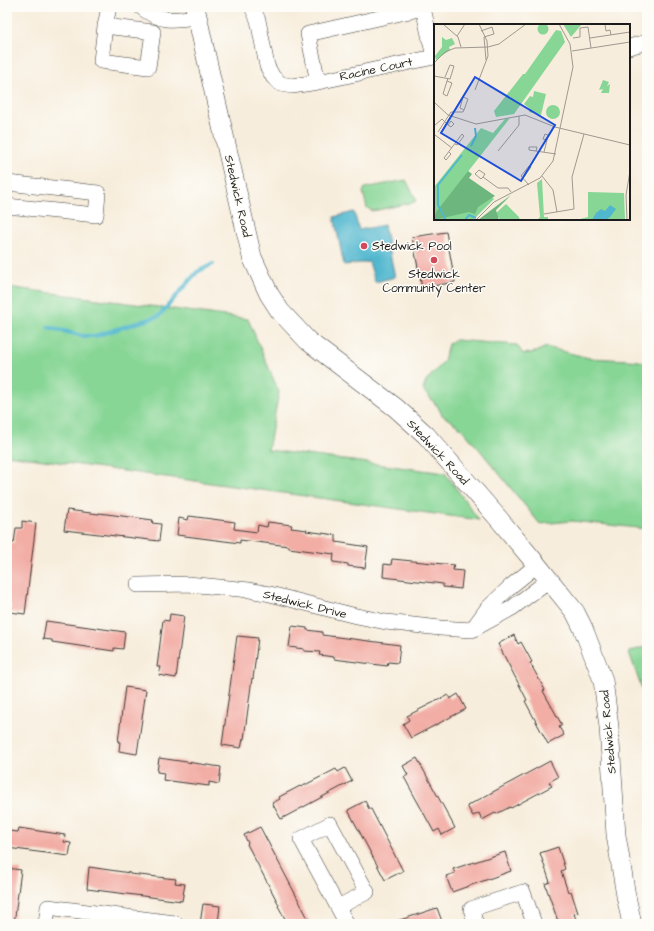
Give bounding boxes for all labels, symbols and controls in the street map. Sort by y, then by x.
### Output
inset map [434,24,630,220]
street label: Racine Court [338,53,414,86]
street label: Stedwick Road [220,153,255,239]
place label: Stedwick Pool [372,238,452,255]
marker: Stedwick Pool [359,241,369,251]
marker: Stedwick Community Center [429,255,439,265]
place label: Stedwick Community Center [382,266,486,298]
street label: Stedwick Road [403,416,473,489]
street label: Stedwick Drive [261,586,349,623]
street label: Stedwick Road [596,689,621,775]

